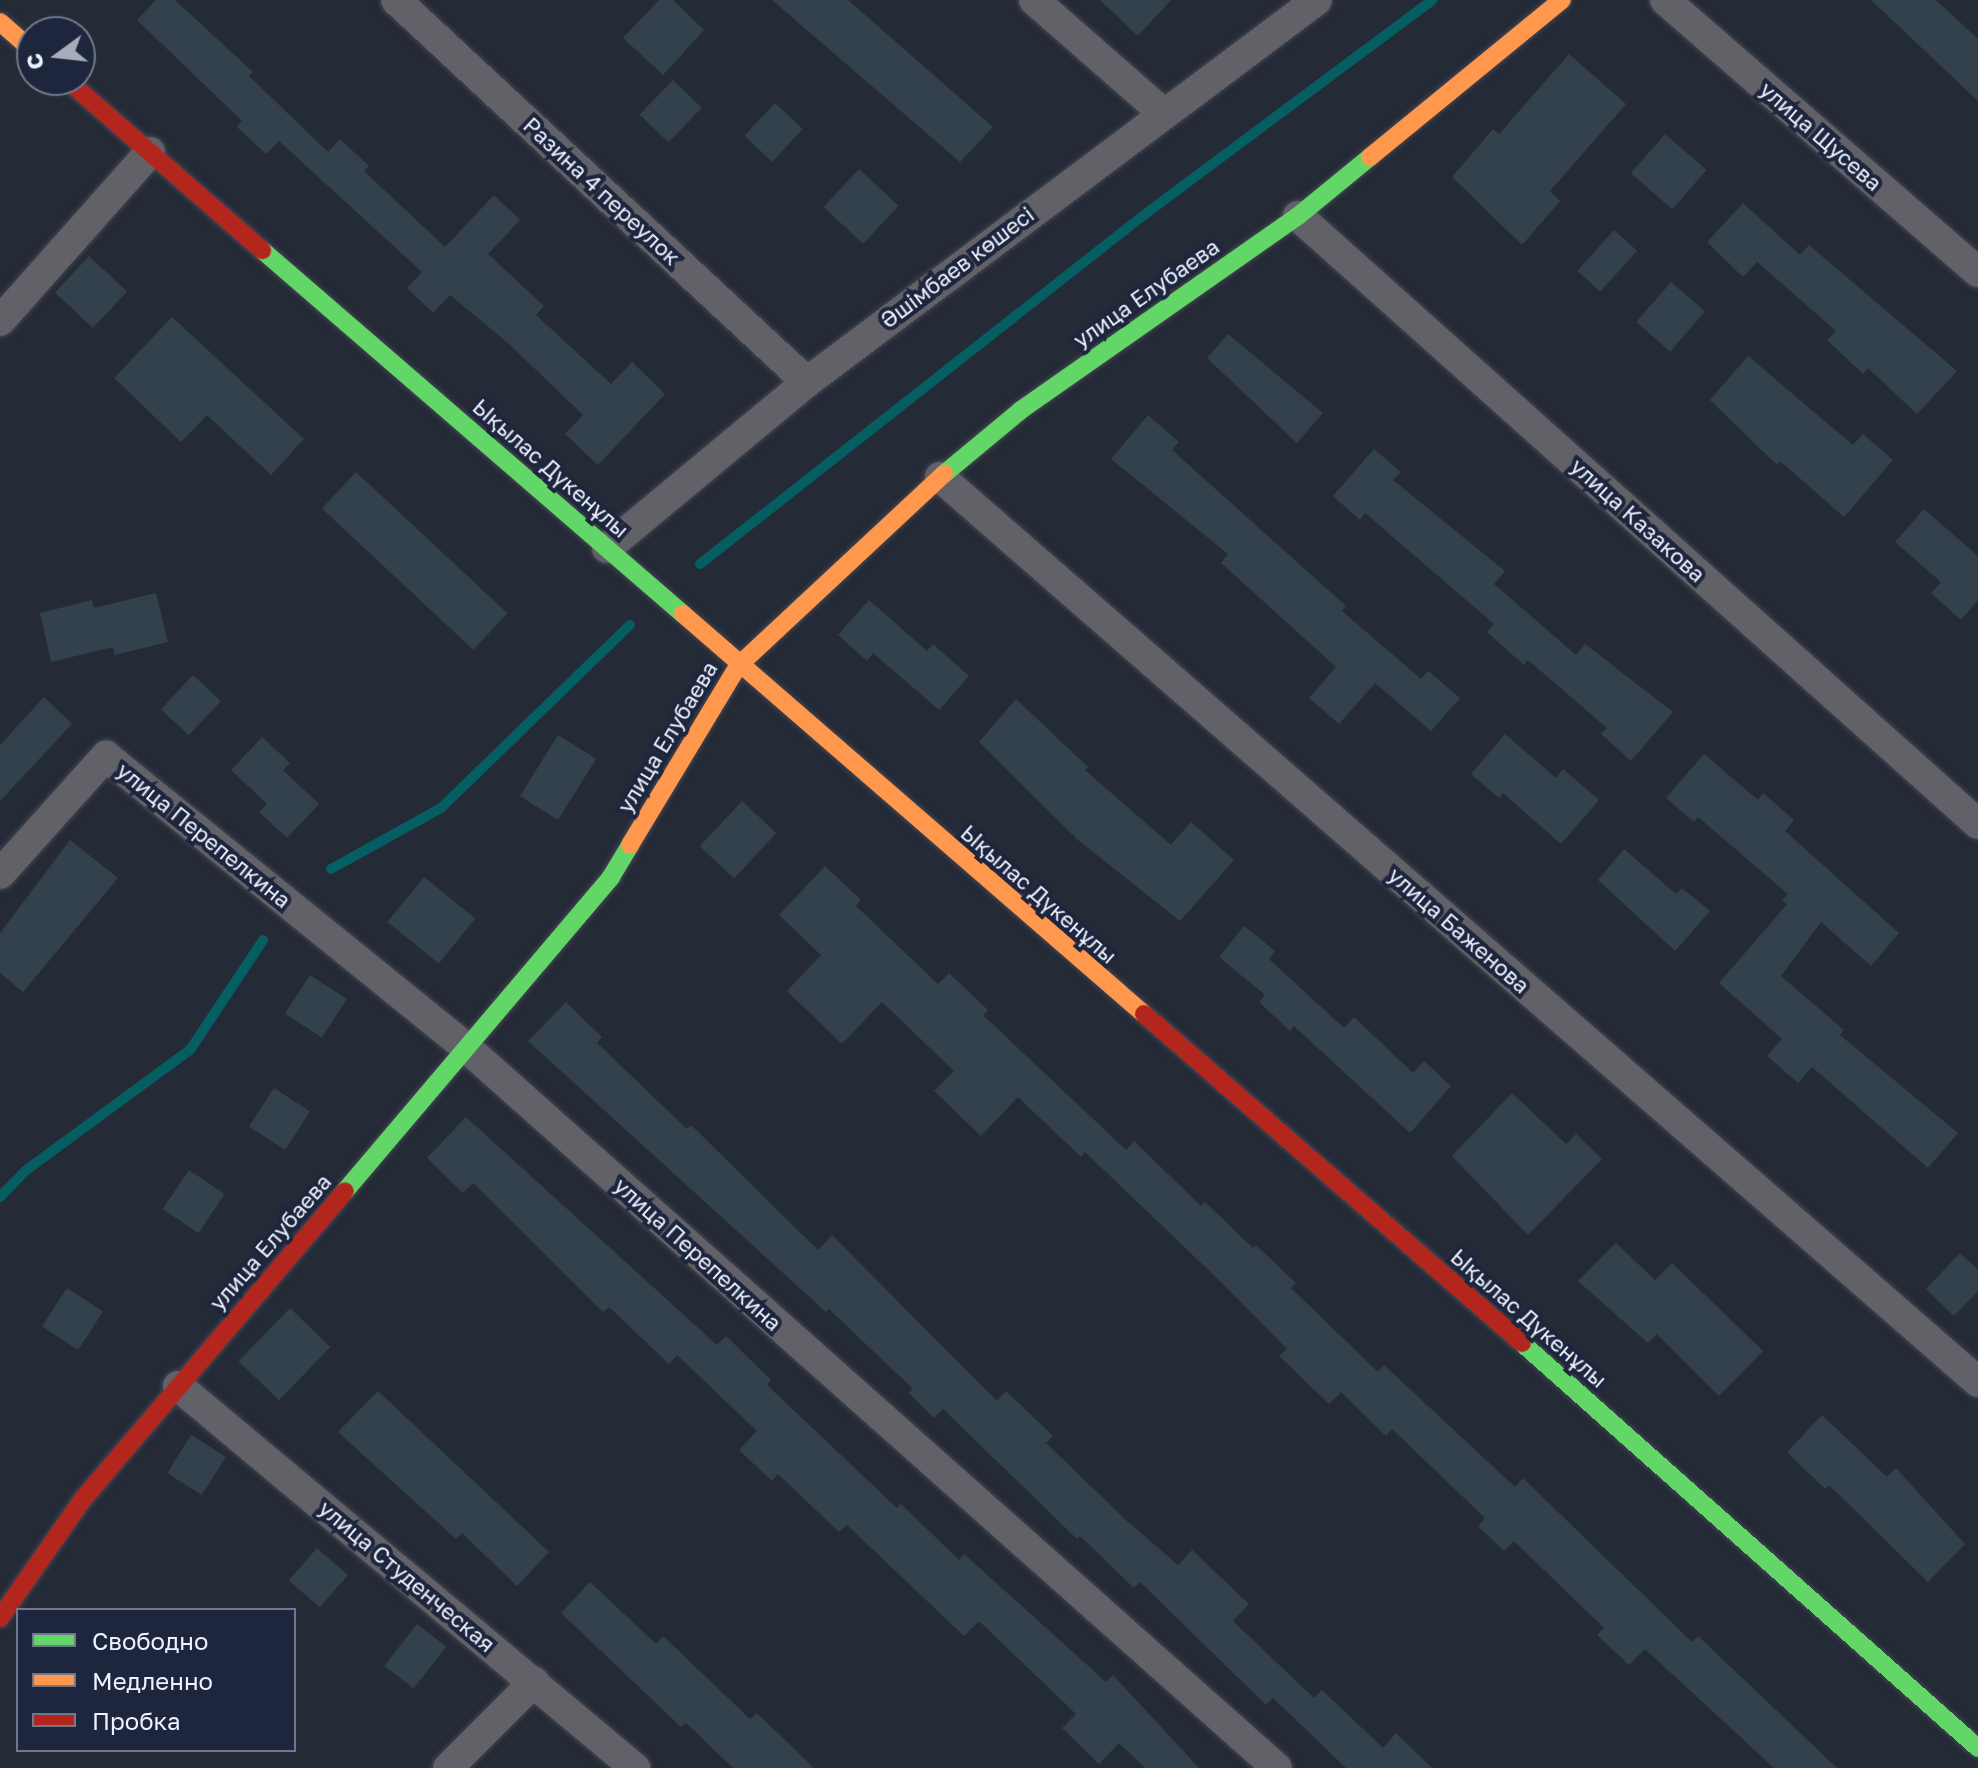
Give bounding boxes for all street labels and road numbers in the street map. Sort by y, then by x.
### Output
street label: улица Щусева [1755,76,1887,196]
street label: Разина 4 переулок [518,112,686,270]
street label: Әшімбаев көшесі [875,201,1039,333]
street label: улица Елубаева [1068,233,1224,353]
street label: Ықылас Дүкенұлы [468,393,634,543]
street label: улица Казакова [1565,453,1711,587]
street label: улица Елубаева [611,657,723,817]
street label: улица Перепелкина [112,757,296,913]
street label: Ықылас Дүкенұлы [956,819,1122,969]
street label: улица Баженова [1383,862,1535,998]
street label: улица Елубаева [204,1168,336,1316]
street label: улица Перепелкина [609,1172,787,1336]
street label: Ықылас Дүкенұлы [1446,1243,1612,1393]
street label: улица Студенческая [314,1495,500,1657]

